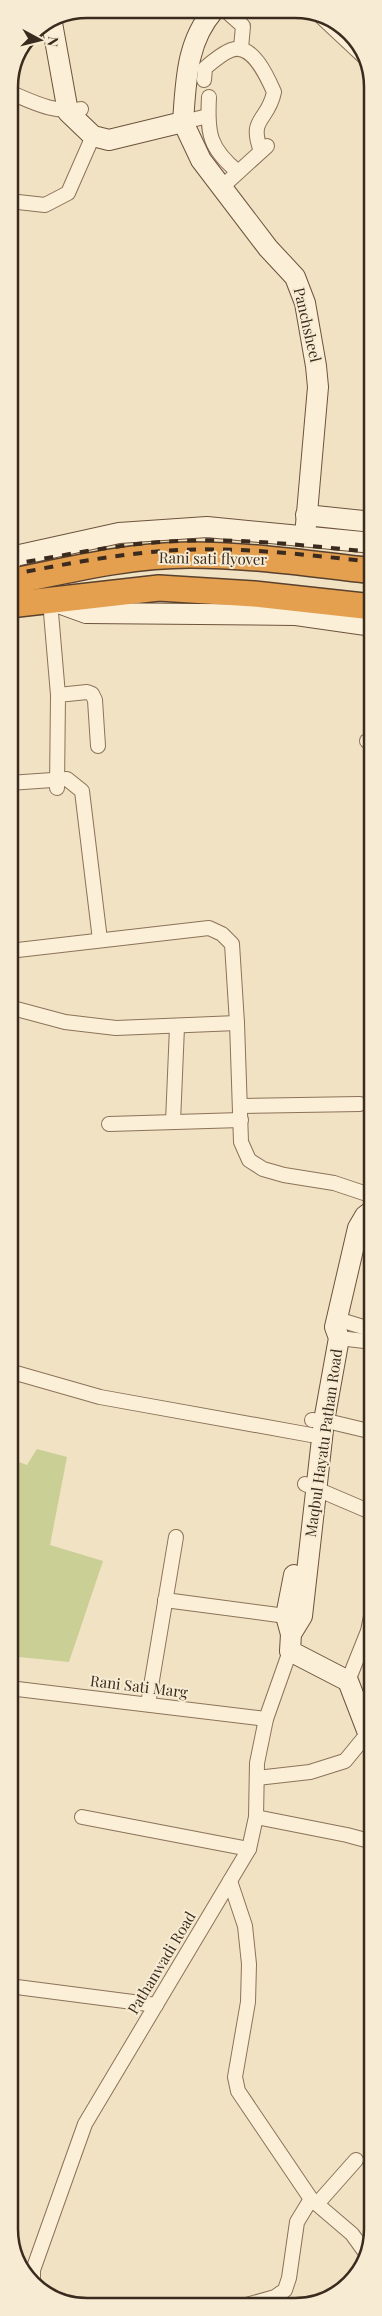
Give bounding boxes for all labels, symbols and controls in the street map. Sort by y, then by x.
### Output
north arrow [15,15,65,65]
text: N [43,35,63,48]
street label: Panchsheel [290,285,326,364]
street label: Rani sati flyover [159,547,268,569]
street label: Maqbul Hayatu Pathan Road [300,1347,346,1538]
street label: Rani Sati Marg [89,1670,189,1702]
street label: Pathanwadi Road [123,1907,200,2018]

